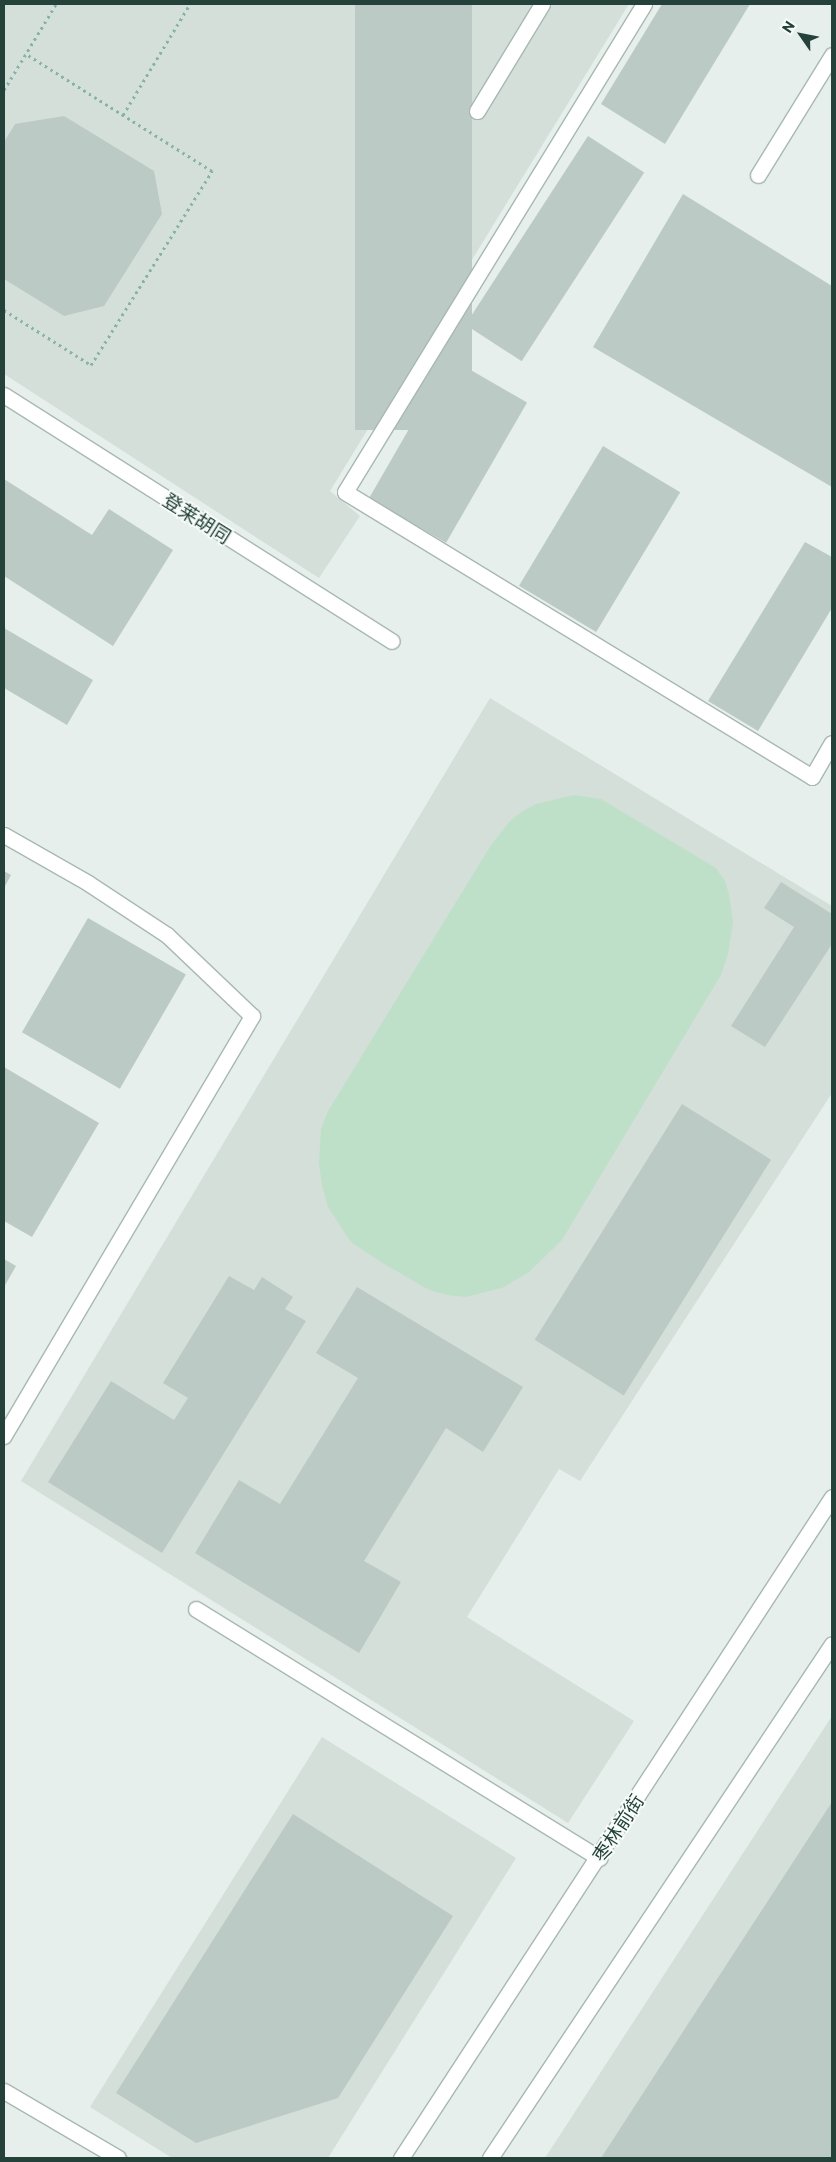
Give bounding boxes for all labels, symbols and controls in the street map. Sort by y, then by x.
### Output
north arrow [776,10,826,60]
text: N [778,18,798,36]
street label: 登莱胡同 [159,488,235,548]
street label: 枣林前街 [588,1790,648,1866]

